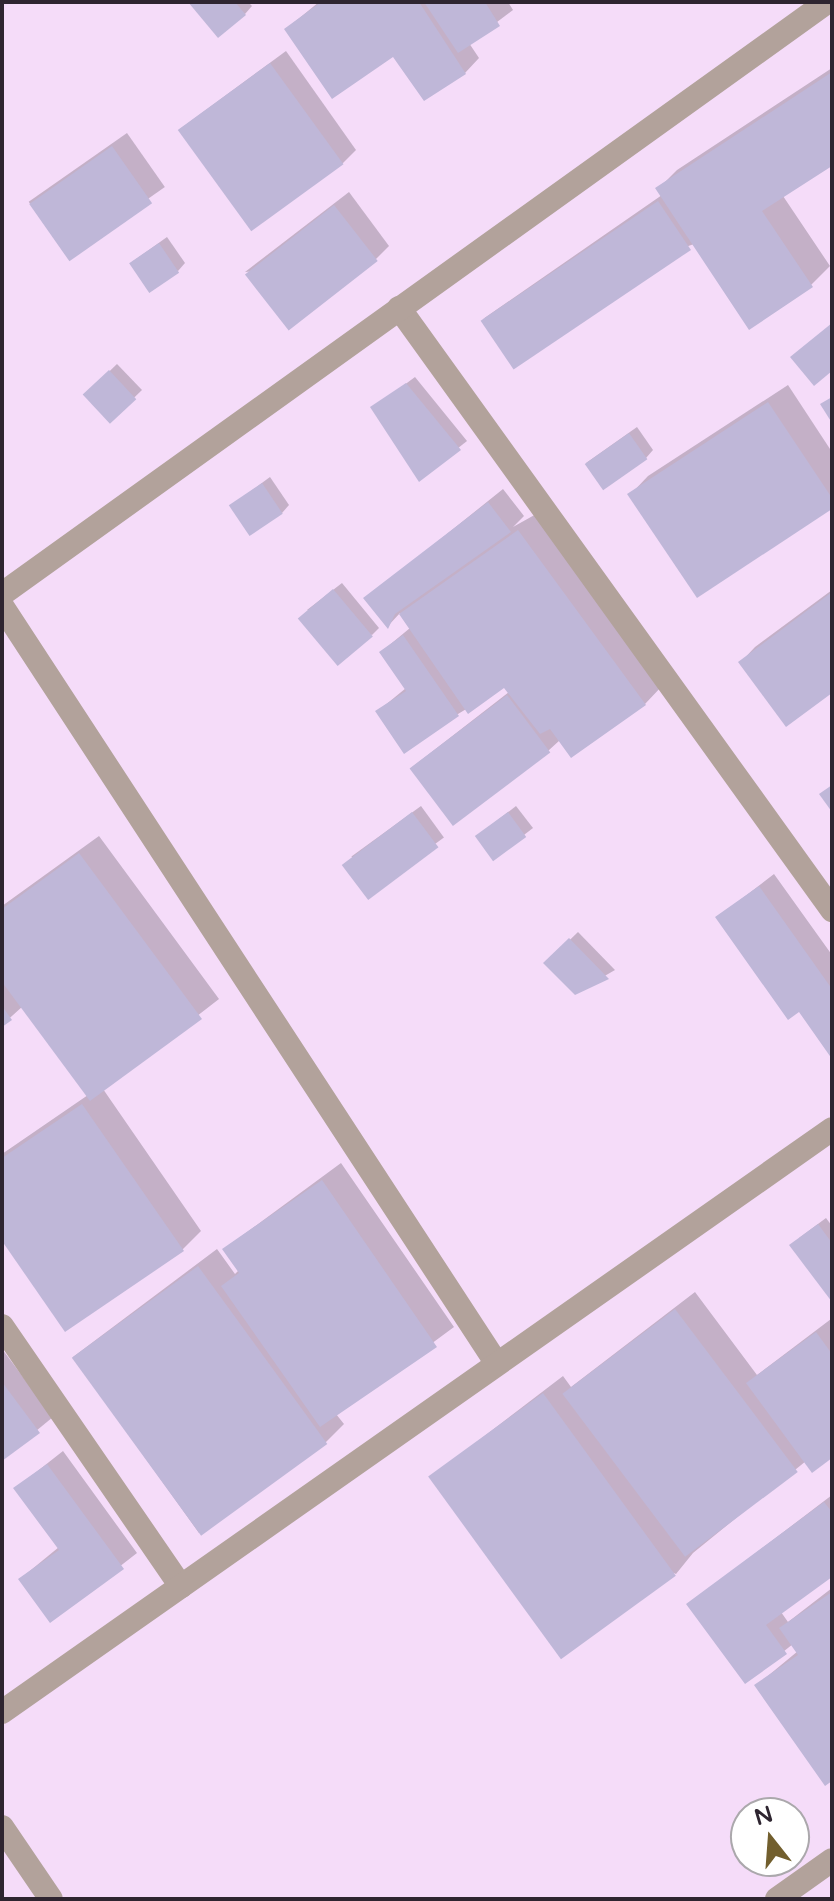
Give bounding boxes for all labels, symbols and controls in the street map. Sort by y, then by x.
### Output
north arrow [730,1797,810,1877]
text: N [751,1801,776,1831]

